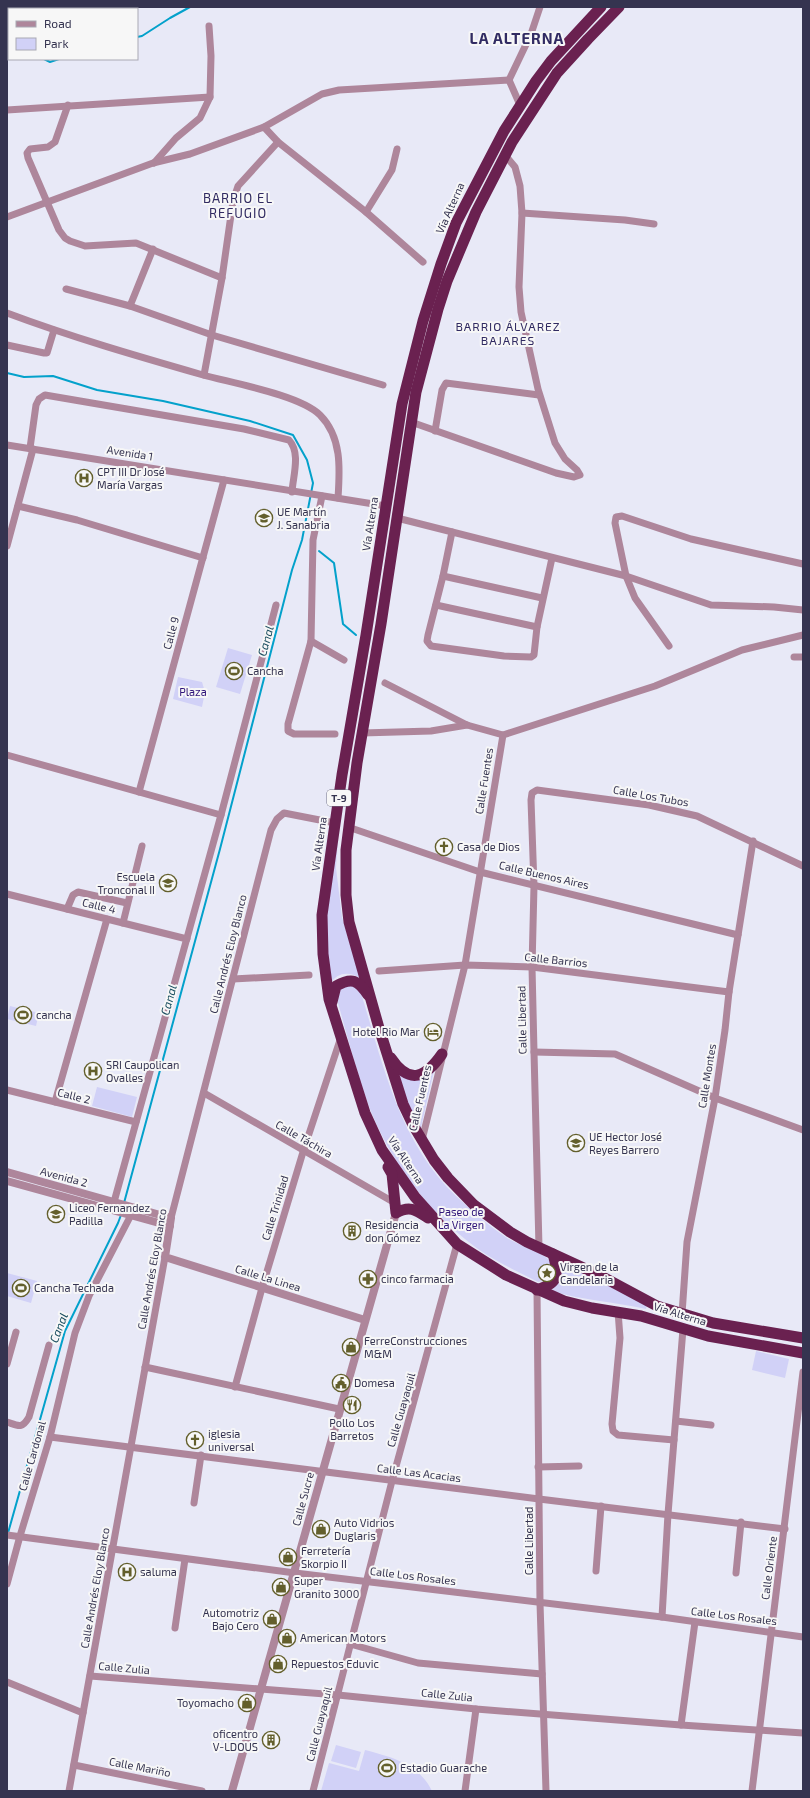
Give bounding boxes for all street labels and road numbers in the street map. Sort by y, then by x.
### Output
street label: Vía Alterna [432,180,467,235]
street label: Avenida 1 [106,442,154,463]
street label: Vía Alterna [359,496,380,552]
street label: Calle 9 [160,615,181,651]
street label: Calle Fuentes [472,746,495,815]
street label: Calle Los Tubos [612,782,690,809]
road number: T-9 [327,790,351,806]
street label: Vía Alterna [308,816,329,872]
street label: Calle Buenos Aires [498,858,591,891]
street label: Calle Andrés Eloy Blanco [206,893,249,1015]
street label: Calle 4 [81,895,117,916]
street label: Calle Barrios [524,950,589,969]
street label: Calle Libertad [514,986,529,1054]
street label: Calle Montes [695,1042,718,1109]
street label: Calle Fuentes [406,1063,433,1132]
street label: Calle 2 [56,1085,92,1106]
street label: Calle Táchira [274,1117,335,1160]
street label: Vía Alterna [386,1133,427,1186]
street label: Avenida 2 [39,1164,89,1189]
street label: Calle Trinidad [258,1174,291,1242]
street label: Calle Andrés Eloy Blanco [134,1208,169,1330]
street label: Calle La Linea [234,1261,303,1294]
street label: Vía Alterna [652,1299,708,1328]
street label: Calle Guayaquil [384,1370,418,1449]
street label: Calle Cardonal [15,1419,48,1492]
street label: Calle Las Acacias [376,1461,462,1484]
street label: Calle Sucre [289,1470,316,1527]
street label: Calle Libertad [522,1507,535,1575]
street label: Calle Andrés Eloy Blanco [77,1527,112,1649]
street label: Calle Oriente [758,1535,779,1601]
street label: Calle Los Rosales [369,1564,457,1587]
street label: Calle Los Rosales [690,1604,778,1627]
street label: Calle Zulia [98,1659,150,1676]
street label: Calle Guayaquil [303,1684,334,1763]
street label: Calle Zulia [421,1685,473,1704]
street label: Calle Mariño [108,1754,172,1779]

